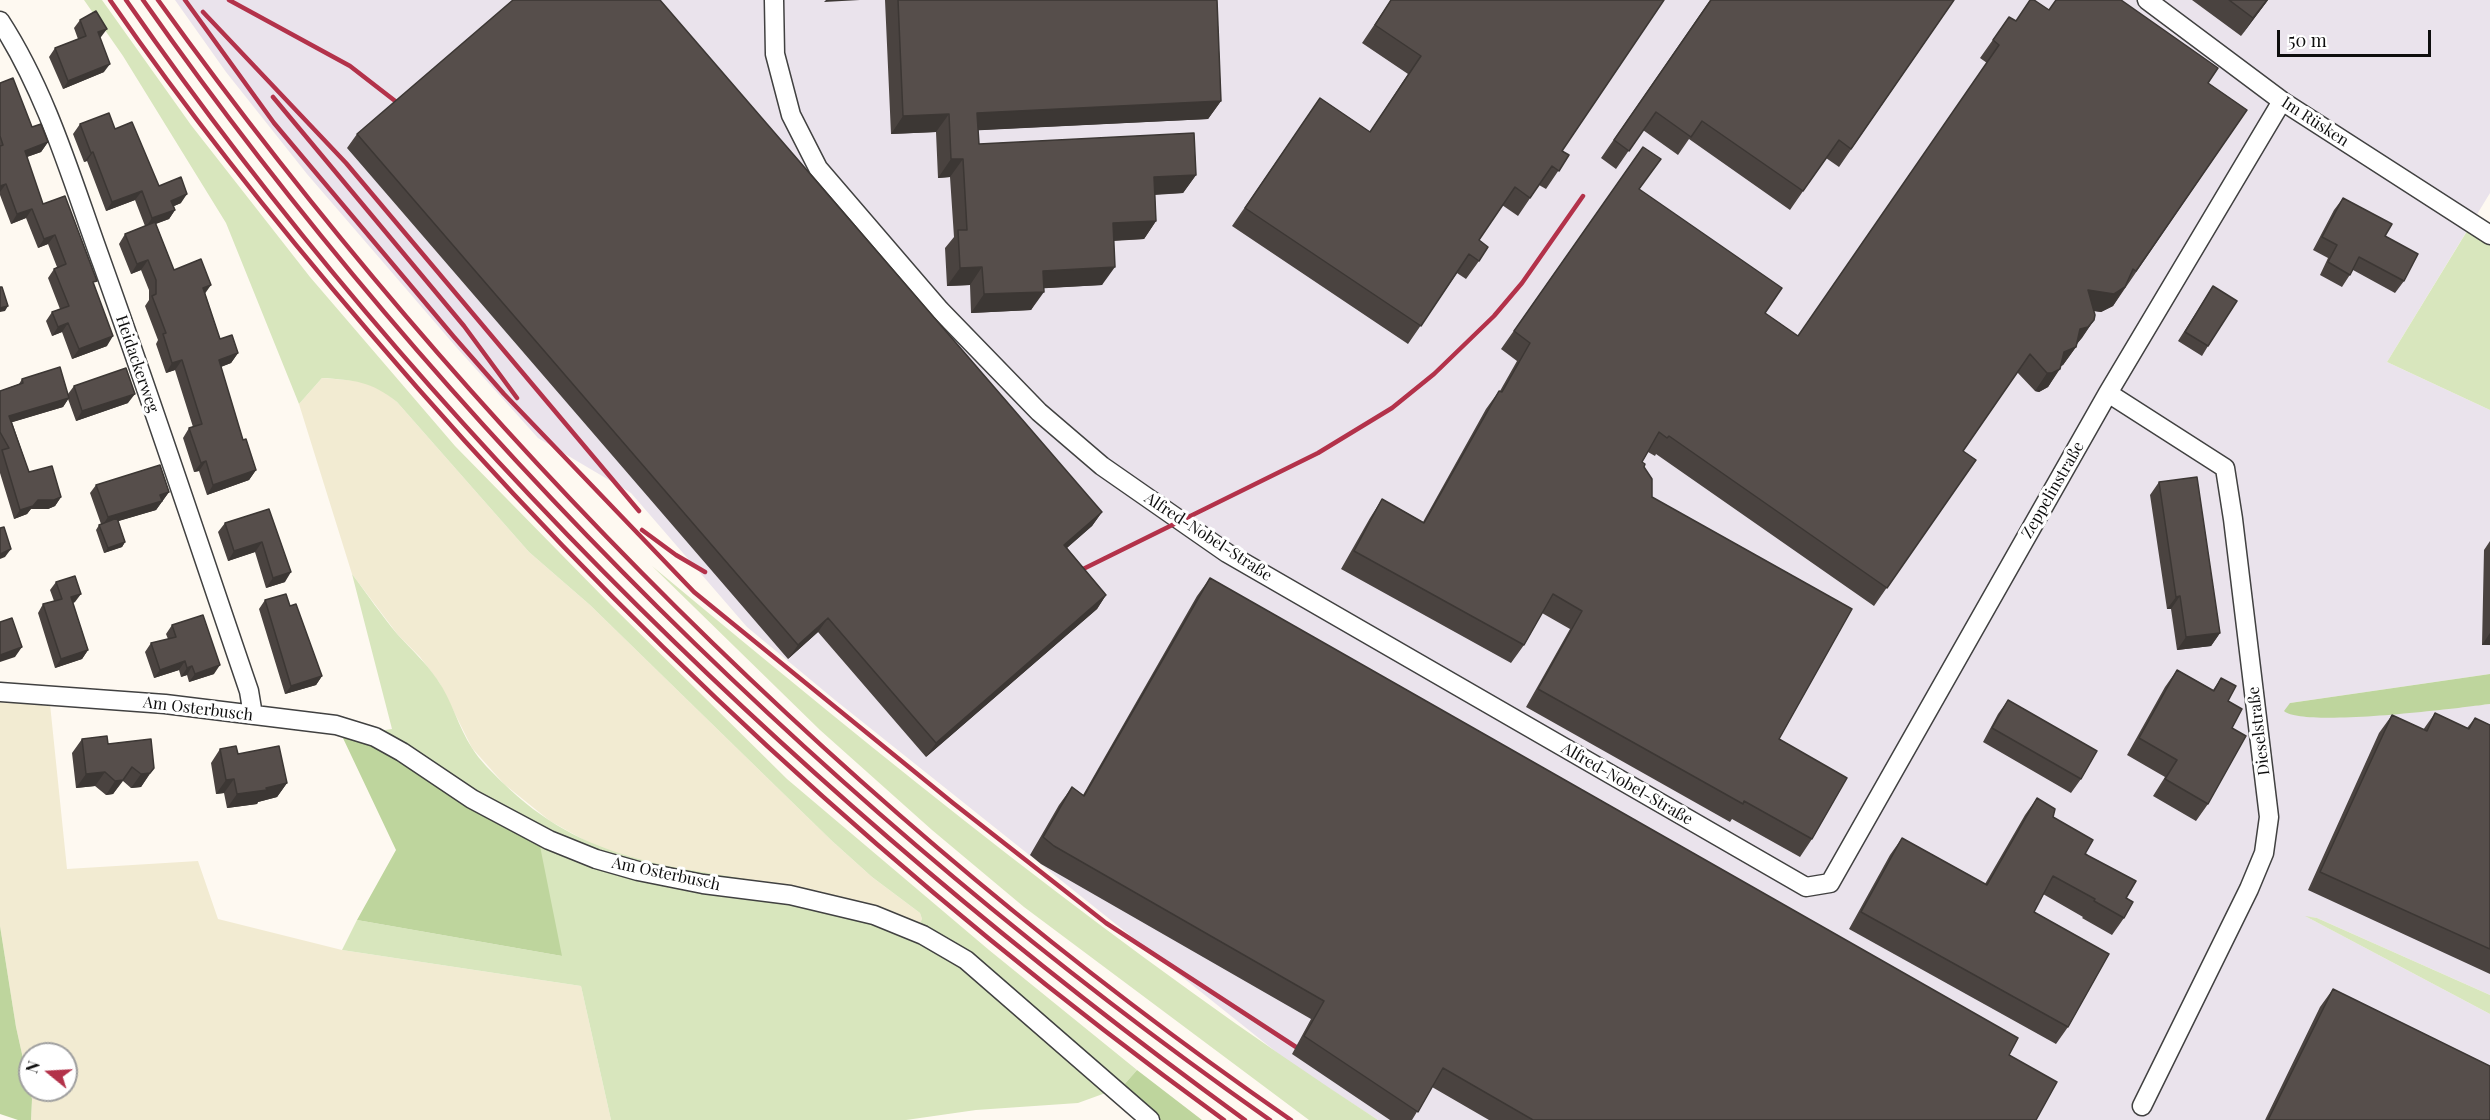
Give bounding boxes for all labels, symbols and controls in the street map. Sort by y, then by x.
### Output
scale bar [2280,18,2434,56]
text: 50 m [2288,28,2327,52]
street label: Im Rüsken [2278,93,2352,151]
street label: Heidackerweg [111,313,163,415]
street label: Zeppelinstraße [2018,438,2088,542]
street label: Alfred-Nobel-Straße [1141,489,1275,585]
street label: Dieselstraße [2244,685,2274,777]
street label: Am Osterbusch [142,693,254,725]
street label: Alfred-Nobel-Straße [1558,739,1696,829]
street label: Am Osterbusch [610,853,722,895]
north arrow [18,1042,78,1102]
text: N [21,1058,44,1076]

